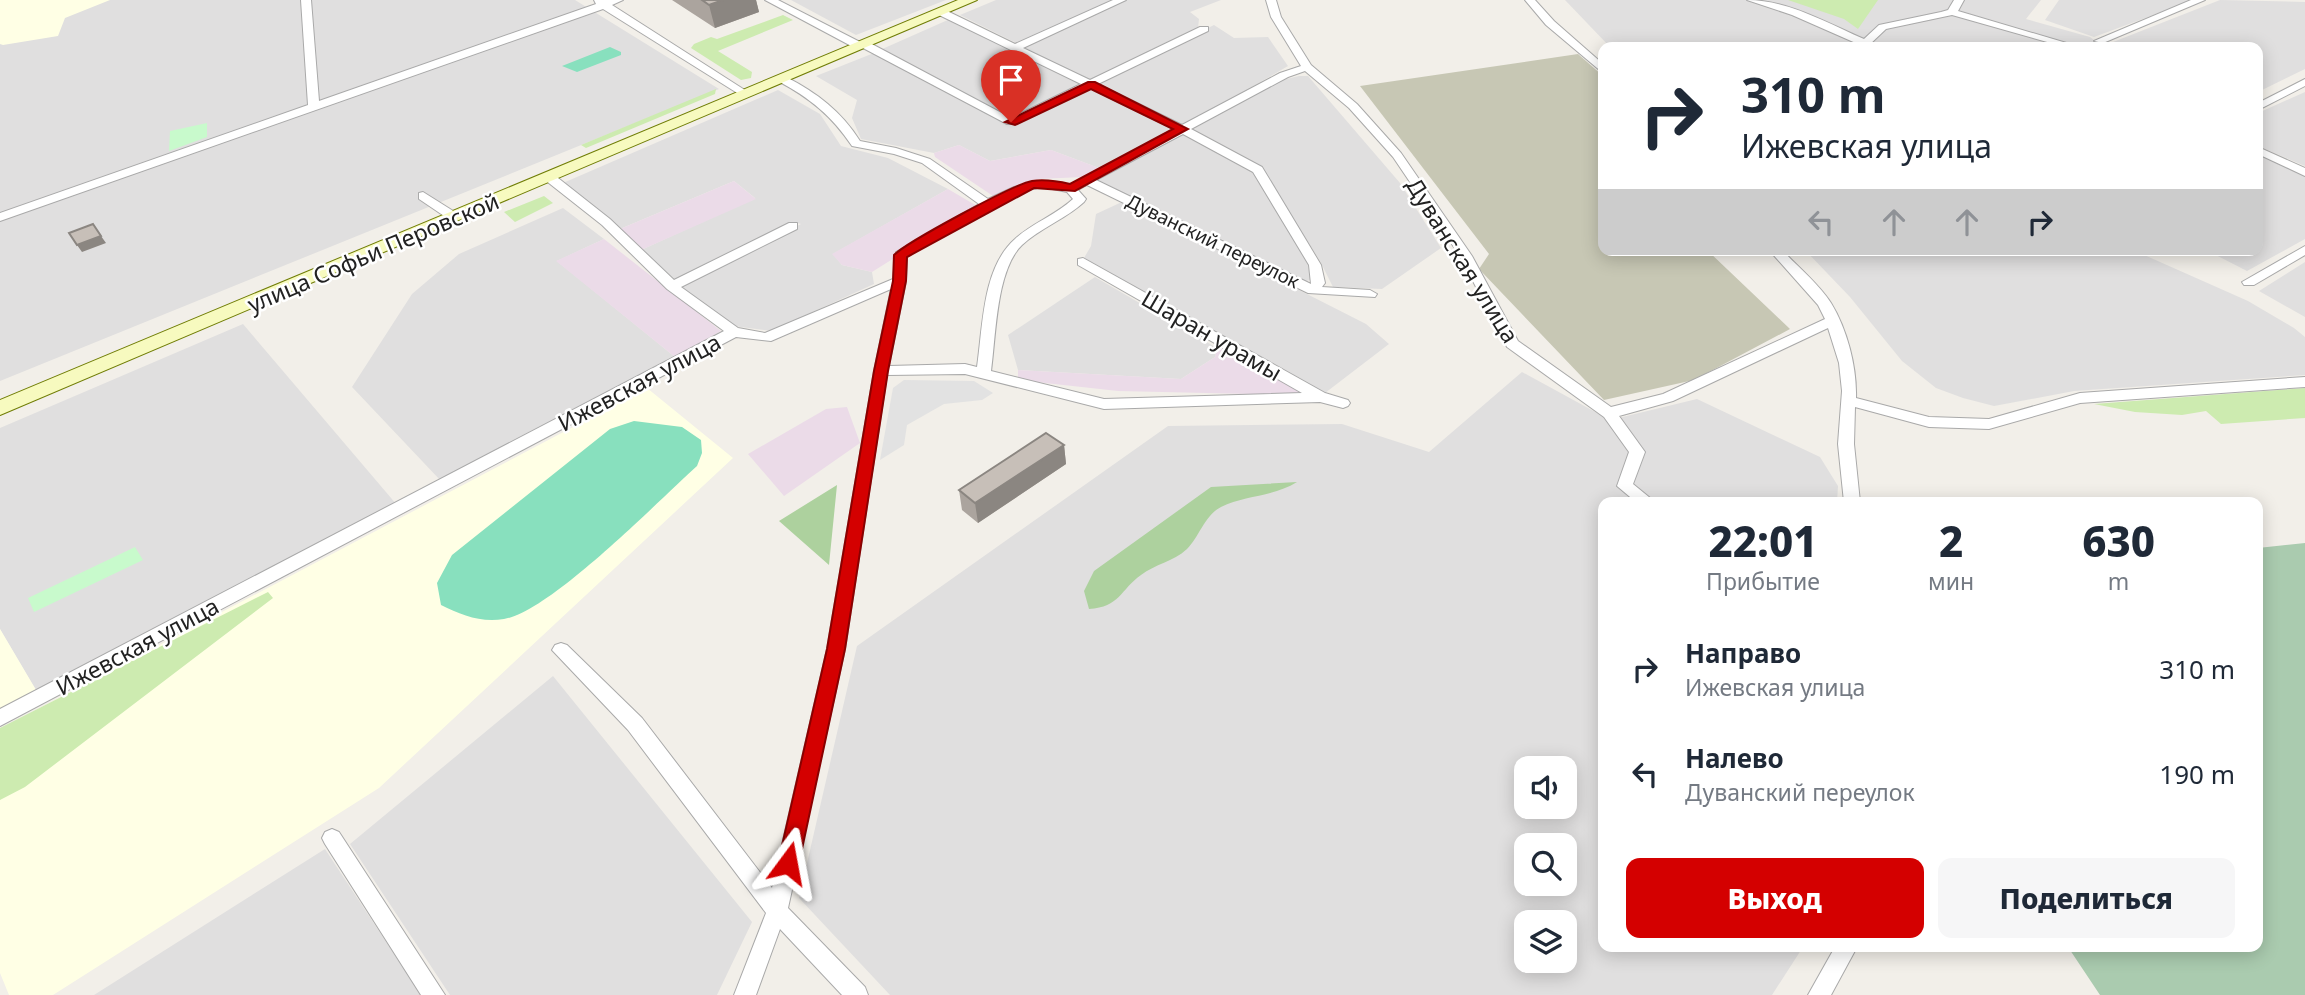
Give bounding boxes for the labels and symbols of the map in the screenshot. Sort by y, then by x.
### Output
pin [981,50,1041,122]
street label: Дуванская улица [1399,171,1527,349]
street label: улица Софьи Перовской [242,184,504,320]
street label: Дуванский переулок [1122,188,1304,294]
street label: Шаран урамы [1136,282,1288,388]
street label: Ижевская улица [552,326,726,438]
street label: Ижевская улица [50,590,224,702]
position arrow [751,826,825,900]

